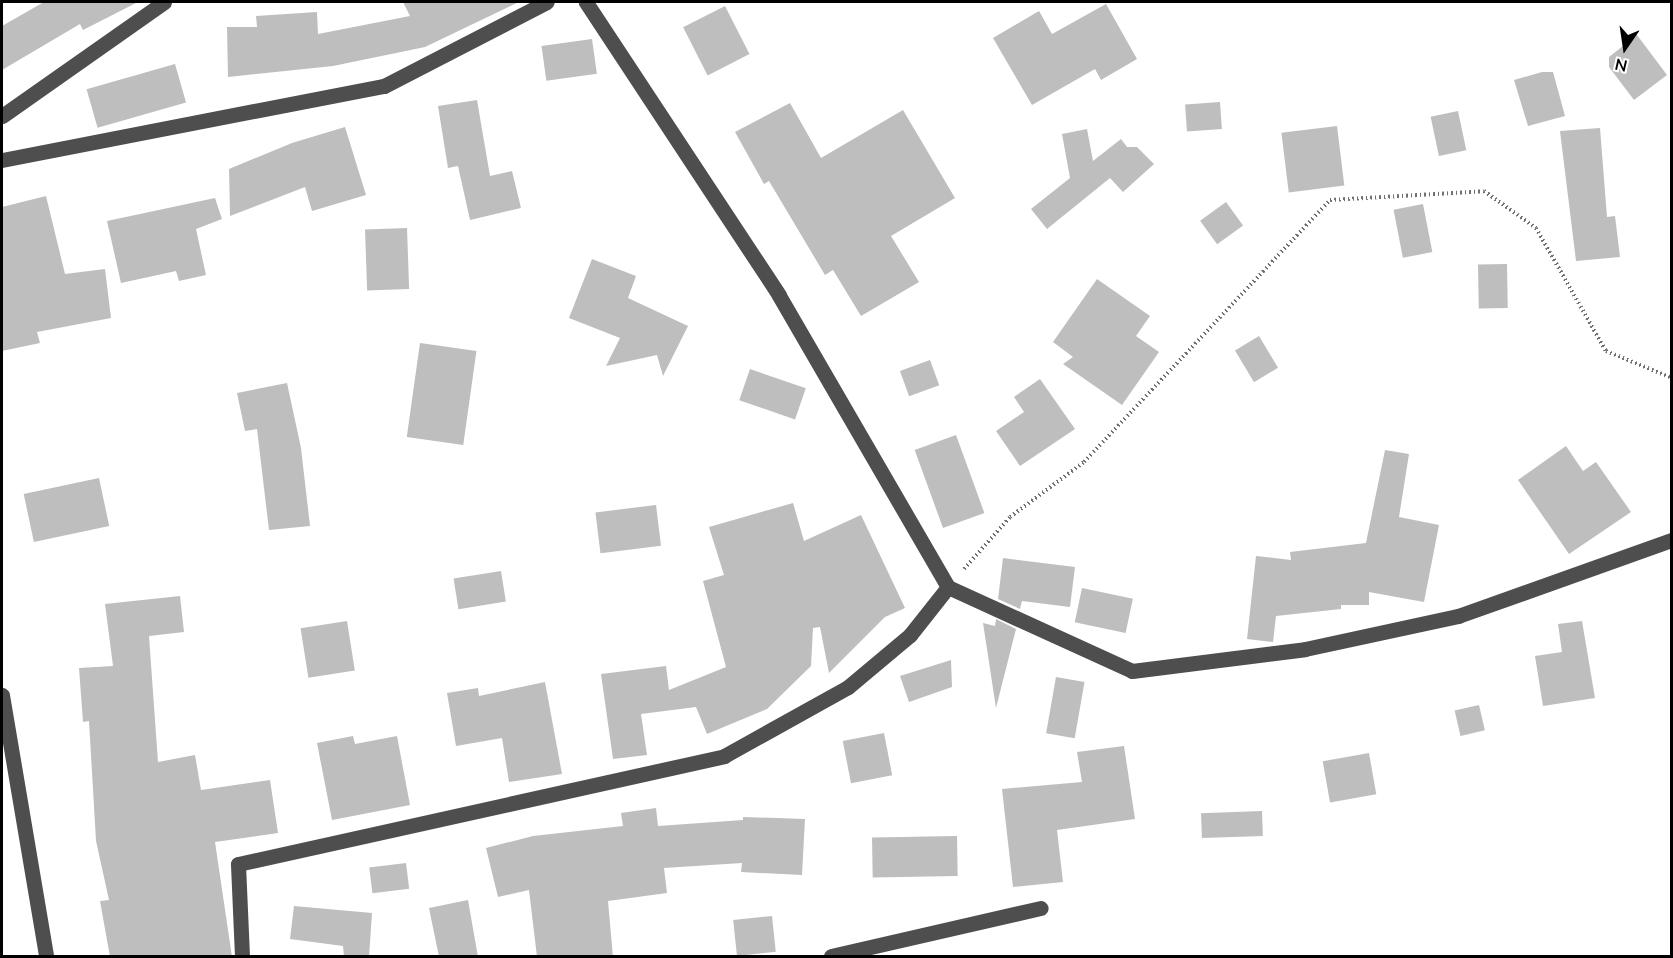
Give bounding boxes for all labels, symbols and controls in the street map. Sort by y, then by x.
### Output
north arrow [1595,18,1655,78]
text: N [1613,54,1629,77]

